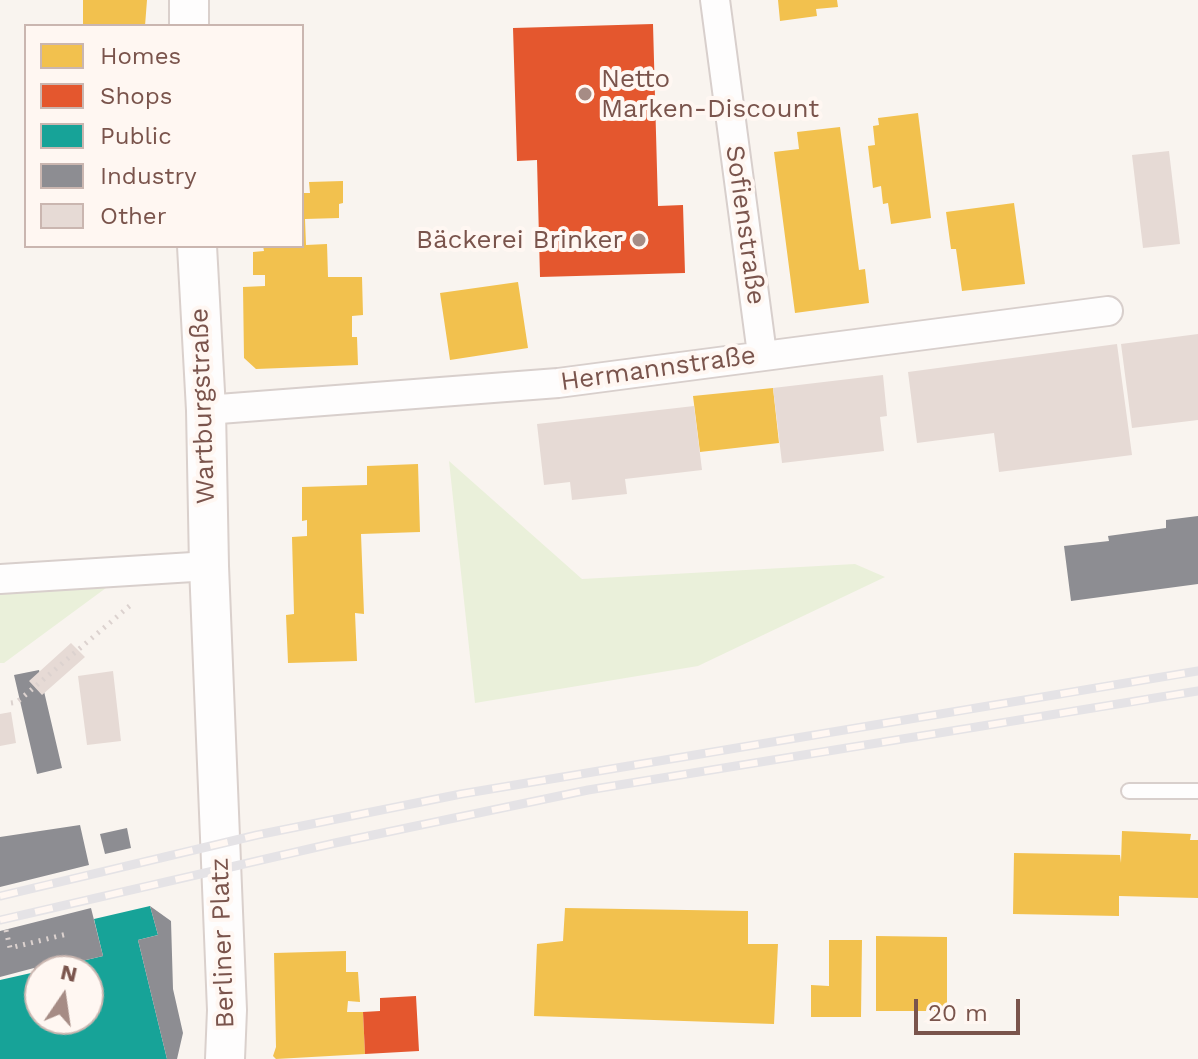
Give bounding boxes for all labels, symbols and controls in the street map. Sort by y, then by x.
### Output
legend [24,24,304,248]
text: Homes [100,42,181,70]
place label: Netto Marken-Discount [601,63,819,124]
text: Shops [100,82,172,110]
marker: Netto Marken-Discount [576,85,594,103]
text: Public [100,122,172,150]
street label: Sofienstraße [718,143,772,307]
text: Industry [100,162,197,190]
text: Other [100,202,167,230]
place label: Bäckerei Brinker [416,224,623,256]
marker: Bäckerei Brinker [630,231,648,249]
street label: Wartburgstraße [184,307,222,505]
street label: Hermannstraße [558,340,758,398]
street label: Berliner Platz [204,857,242,1029]
north arrow [24,955,104,1035]
text: N [58,959,80,987]
scale bar [918,983,1024,1033]
text: 20 m [928,999,988,1027]

